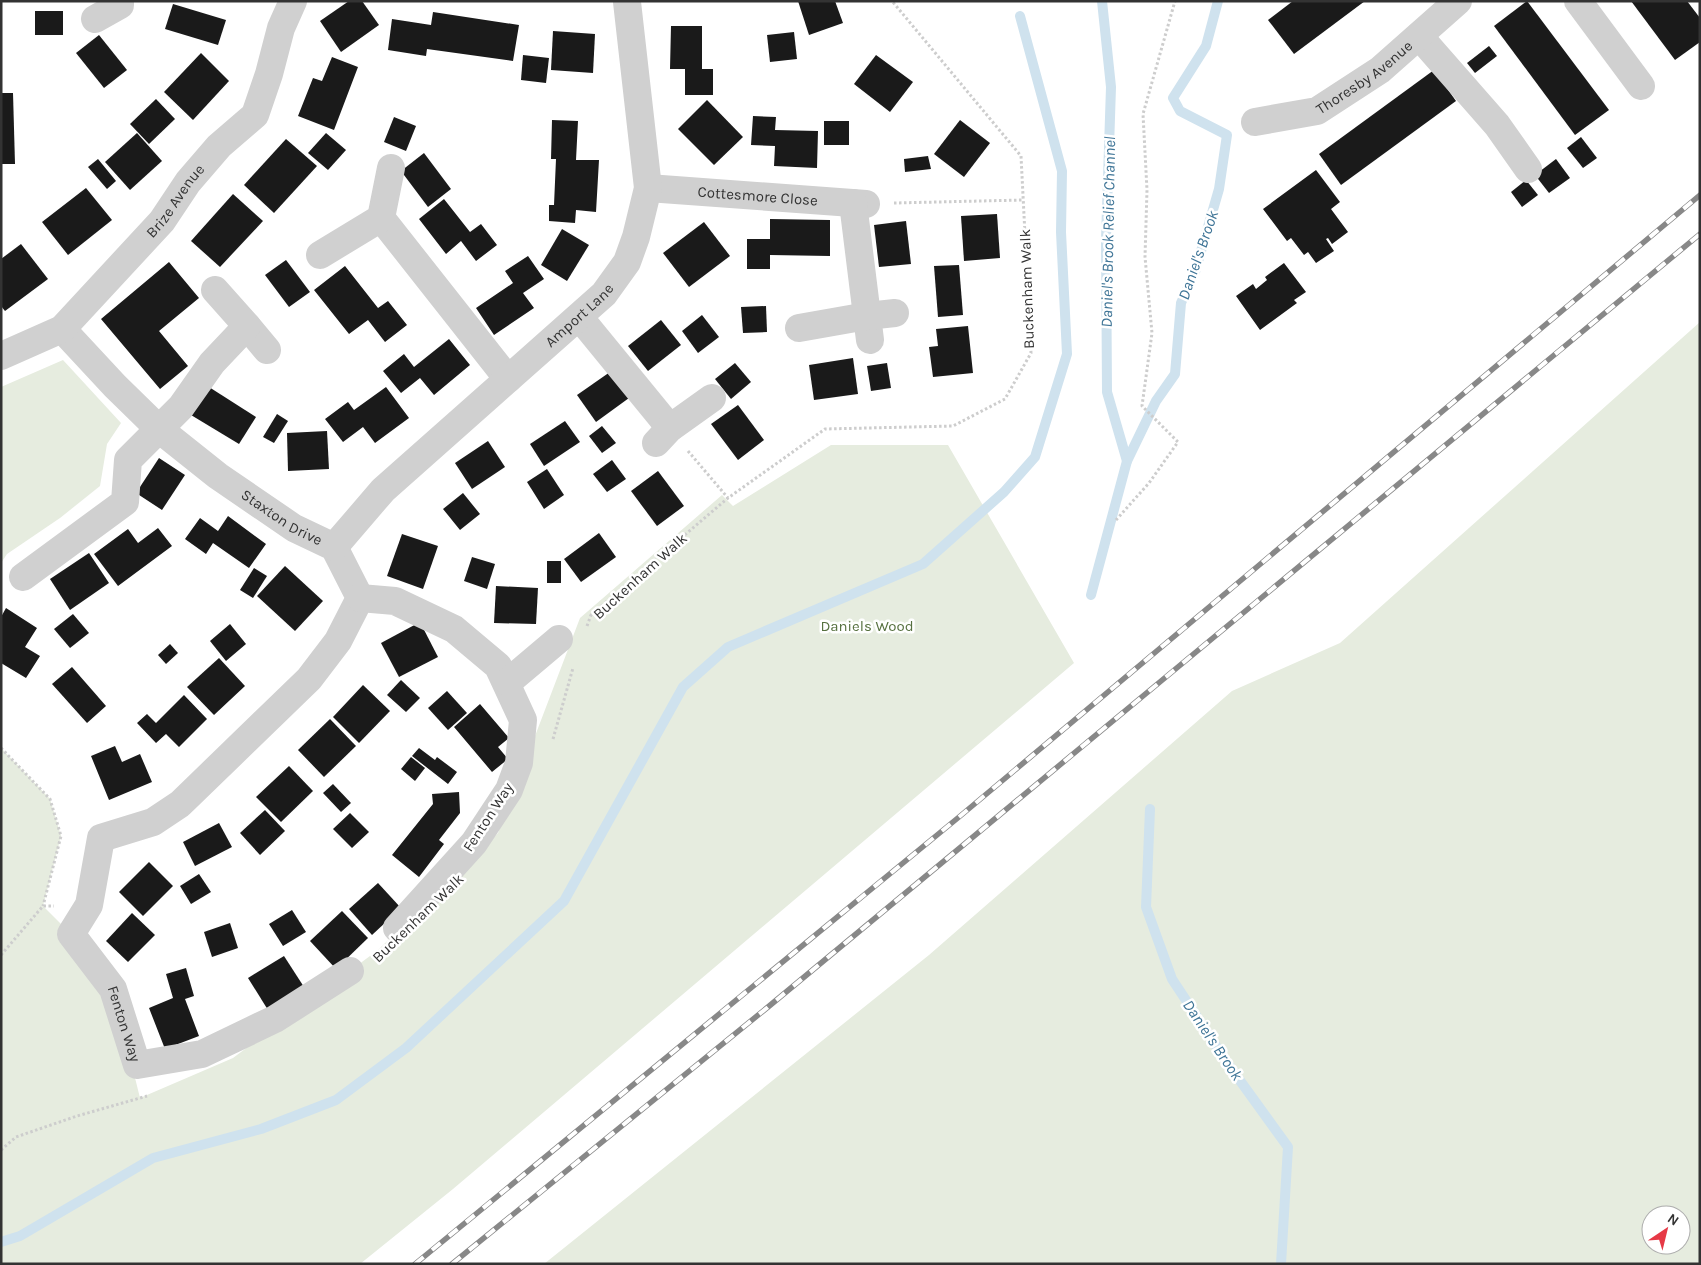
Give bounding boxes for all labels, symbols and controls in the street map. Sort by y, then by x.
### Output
street label: Thoresby Avenue [1313,37,1416,118]
water label: Daniel's Brook Relief Channel [1097,136,1119,328]
street label: Brize Avenue [142,160,208,241]
street label: Cottesmore Close [697,183,818,209]
water label: Daniel's Brook [1174,207,1222,302]
street label: Buckenham Walk [1016,229,1038,349]
street label: Amport Lane [541,280,618,351]
street label: Staxton Drive [238,486,325,549]
street label: Buckenham Walk [589,529,691,623]
park label: Daniels Wood [820,617,914,635]
street label: Fenton Way [459,779,517,855]
street label: Buckenham Walk [369,870,467,966]
street label: Fenton Way [104,984,144,1064]
water label: Daniel's Brook [1179,996,1247,1085]
north arrow [1641,1205,1691,1255]
text: N [1664,1210,1682,1230]

